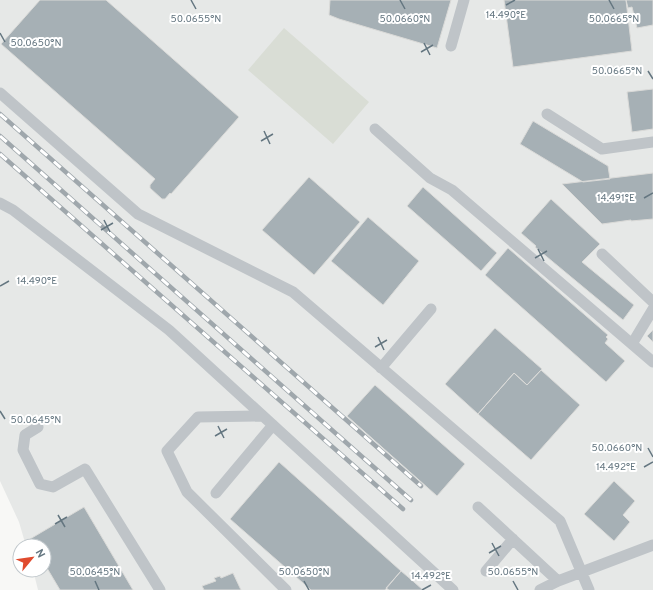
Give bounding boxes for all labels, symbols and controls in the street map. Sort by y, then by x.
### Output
text: 14.490°E [486,9,526,22]
text: 50.0655°N [171,13,221,26]
text: 50.0660°N [380,13,430,26]
text: 50.0665°N [589,13,639,26]
text: 50.0650°N [10,37,62,50]
text: 50.0665°N [592,65,642,78]
text: 14.491°E [597,192,635,205]
text: 14.490°E [17,275,57,288]
text: 50.0645°N [11,414,61,427]
text: 50.0660°N [592,442,642,455]
text: 14.492°E [596,461,636,474]
north arrow [12,538,52,578]
text: N [32,547,48,560]
text: 50.0645°N [70,566,120,579]
text: 50.0650°N [278,566,330,579]
text: 50.0655°N [488,566,538,579]
text: 14.492°E [411,570,451,583]

